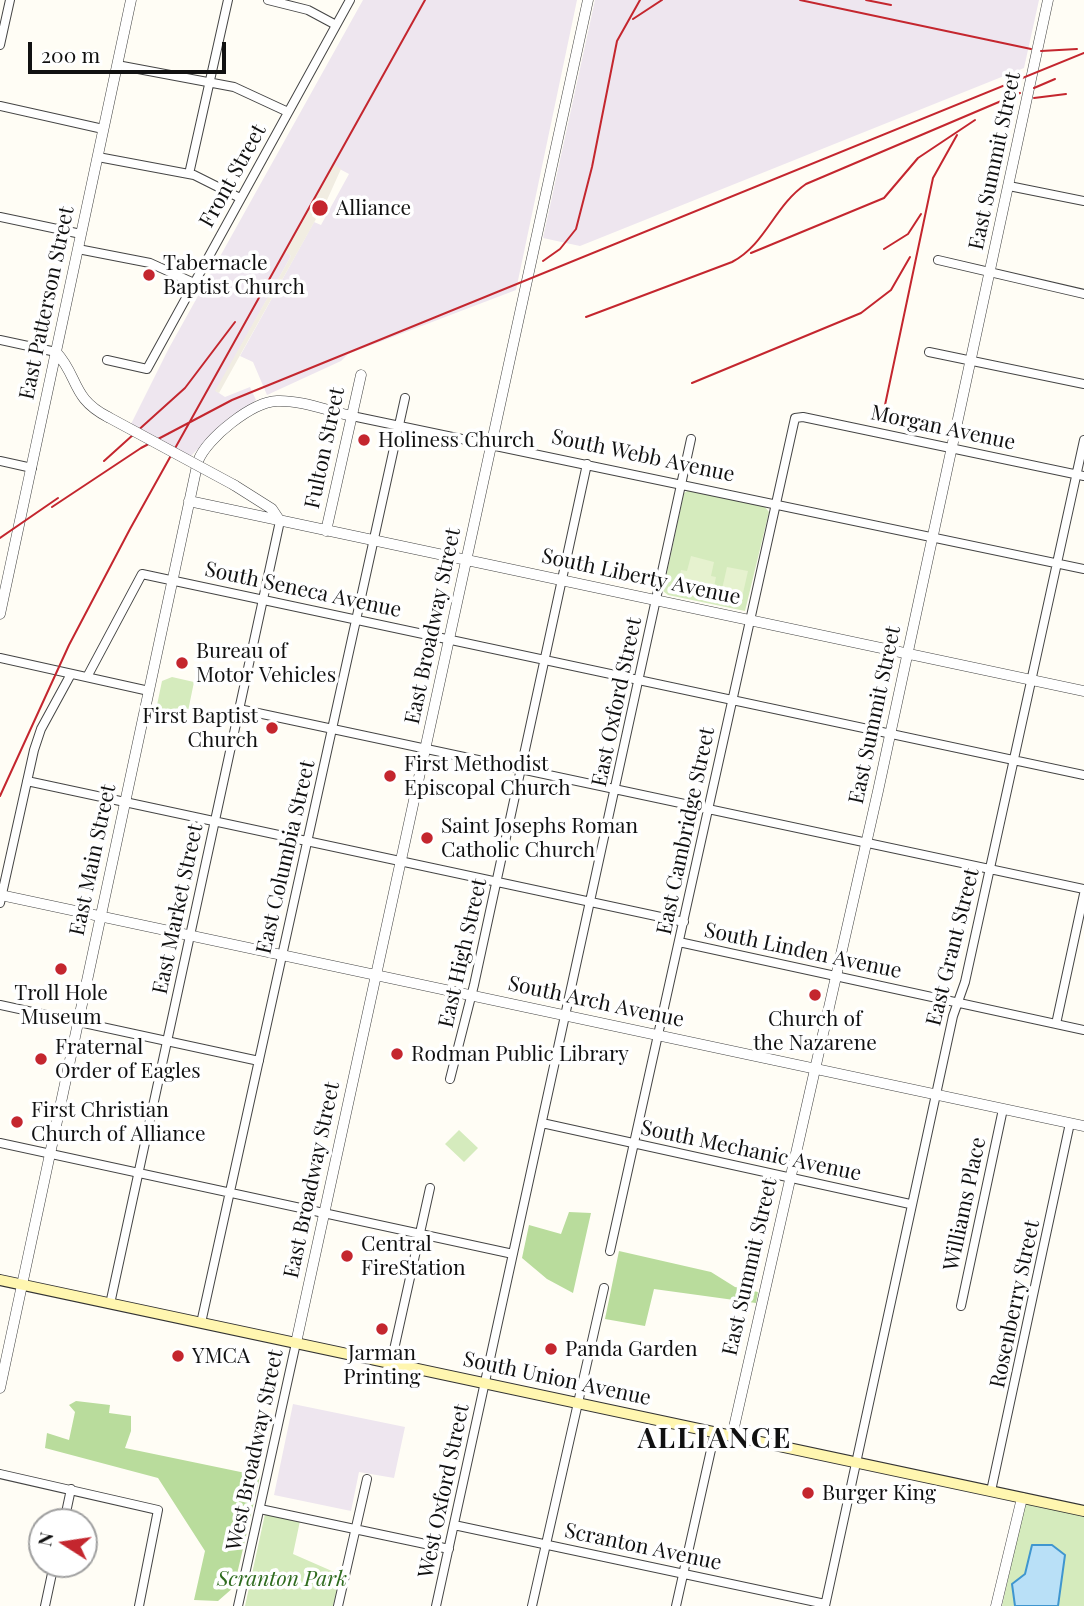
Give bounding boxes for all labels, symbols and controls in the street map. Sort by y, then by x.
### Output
scale bar [32,28,229,72]
text: 200 m [41,40,100,68]
street label: East Summit Street [964,70,1026,252]
street label: Front Street [194,120,272,232]
place label: Alliance [336,195,411,221]
marker: Alliance [310,198,330,218]
street label: East Patterson Street [14,204,80,402]
place label: Tabernacle Baptist Church [163,250,305,300]
marker: Tabernacle Baptist Church [141,267,157,283]
street label: Fulton Street [300,385,350,511]
street label: Morgan Avenue [868,400,1018,456]
street label: South Webb Avenue [549,424,737,488]
place label: Holiness Church [378,427,535,453]
marker: Holiness Church [356,432,372,448]
street label: East Broadway Street [400,526,466,726]
street label: South Liberty Avenue [539,544,743,610]
street label: South Seneca Avenue [202,557,404,623]
street label: East Oxford Street [587,615,647,789]
street label: East Summit Street [844,624,906,806]
place label: Bureau of Motor Vehicles [196,638,336,688]
marker: Bureau of Motor Vehicles [174,655,190,671]
place label: First Baptist Church [142,703,258,753]
marker: First Baptist Church [264,720,280,736]
street label: East Cambridge Street [652,725,720,937]
place label: First Methodist Episcopal Church [404,751,571,801]
street label: East Columbia Street [251,758,321,956]
marker: First Methodist Episcopal Church [382,768,398,784]
street label: East Main Street [65,782,121,938]
place label: Saint Josephs Roman Catholic Church [441,813,638,863]
street label: East Market Street [148,822,208,996]
marker: Saint Josephs Roman Catholic Church [419,830,435,846]
street label: East Grant Street [921,866,985,1028]
street label: East High Street [434,876,492,1030]
street label: South Linden Avenue [702,918,904,984]
marker: Troll Hole Museum [53,961,69,977]
street label: South Arch Avenue [506,971,686,1033]
place label: Troll Hole Museum [14,980,108,1030]
marker: Church of the Nazarene [807,987,823,1003]
place label: Church of the Nazarene [753,1006,877,1056]
place label: Fraternal Order of Eagles [55,1034,201,1084]
place label: Rodman Public Library [411,1041,629,1067]
marker: Rodman Public Library [389,1046,405,1062]
marker: Fraternal Order of Eagles [33,1051,49,1067]
street label: East Broadway Street [279,1080,345,1280]
place label: First Christian Church of Alliance [31,1097,206,1147]
marker: First Christian Church of Alliance [9,1114,25,1130]
street label: South Mechanic Avenue [638,1115,864,1187]
street label: Williams Place [939,1135,991,1273]
street label: East Summit Street [717,1176,783,1358]
street label: Rosenberry Street [985,1218,1045,1390]
place label: Central FireStation [361,1231,466,1281]
marker: Central FireStation [339,1248,355,1264]
marker: Jarman Printing [374,1321,390,1337]
place label: Panda Garden [565,1336,697,1362]
place label: Jarman Printing [343,1340,421,1390]
marker: Panda Garden [543,1341,559,1357]
place label: YMCA [192,1343,250,1369]
street label: West Broadway Street [221,1347,289,1553]
street label: South Union Avenue [461,1347,653,1411]
marker: YMCA [170,1348,186,1364]
street label: West Oxford Street [413,1402,475,1580]
district label: ALLIANCE [639,1422,791,1456]
place label: Burger King [822,1480,936,1506]
marker: Burger King [800,1485,816,1501]
north arrow [28,1508,98,1578]
street label: Scranton Avenue [562,1518,724,1576]
text: N [30,1530,59,1548]
park label: Scranton Park [217,1566,347,1592]

